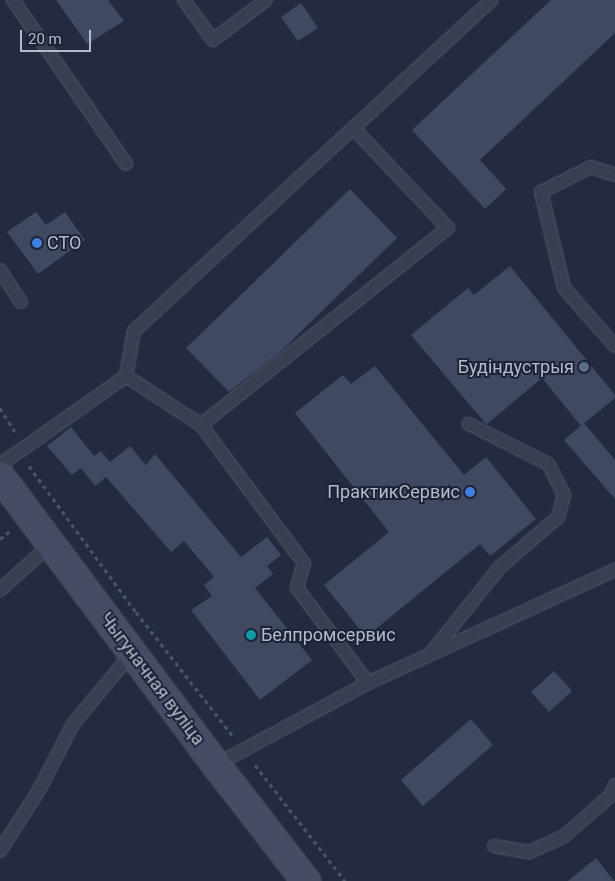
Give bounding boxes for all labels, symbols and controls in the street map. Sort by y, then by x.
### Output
scale bar [22,20,94,52]
text: 20 m [28,30,62,48]
place label: СТО [47,232,81,254]
marker: СТО [31,237,43,249]
place label: Будіндустрыя [458,356,574,378]
marker: Будіндустрыя [578,361,590,373]
place label: ПрактикСервис [327,481,460,503]
marker: ПрактикСервис [464,486,476,498]
street label: Чыгуначная вуліца [95,608,209,750]
place label: Белпромсервис [261,624,396,646]
marker: Белпромсервис [245,629,257,641]

